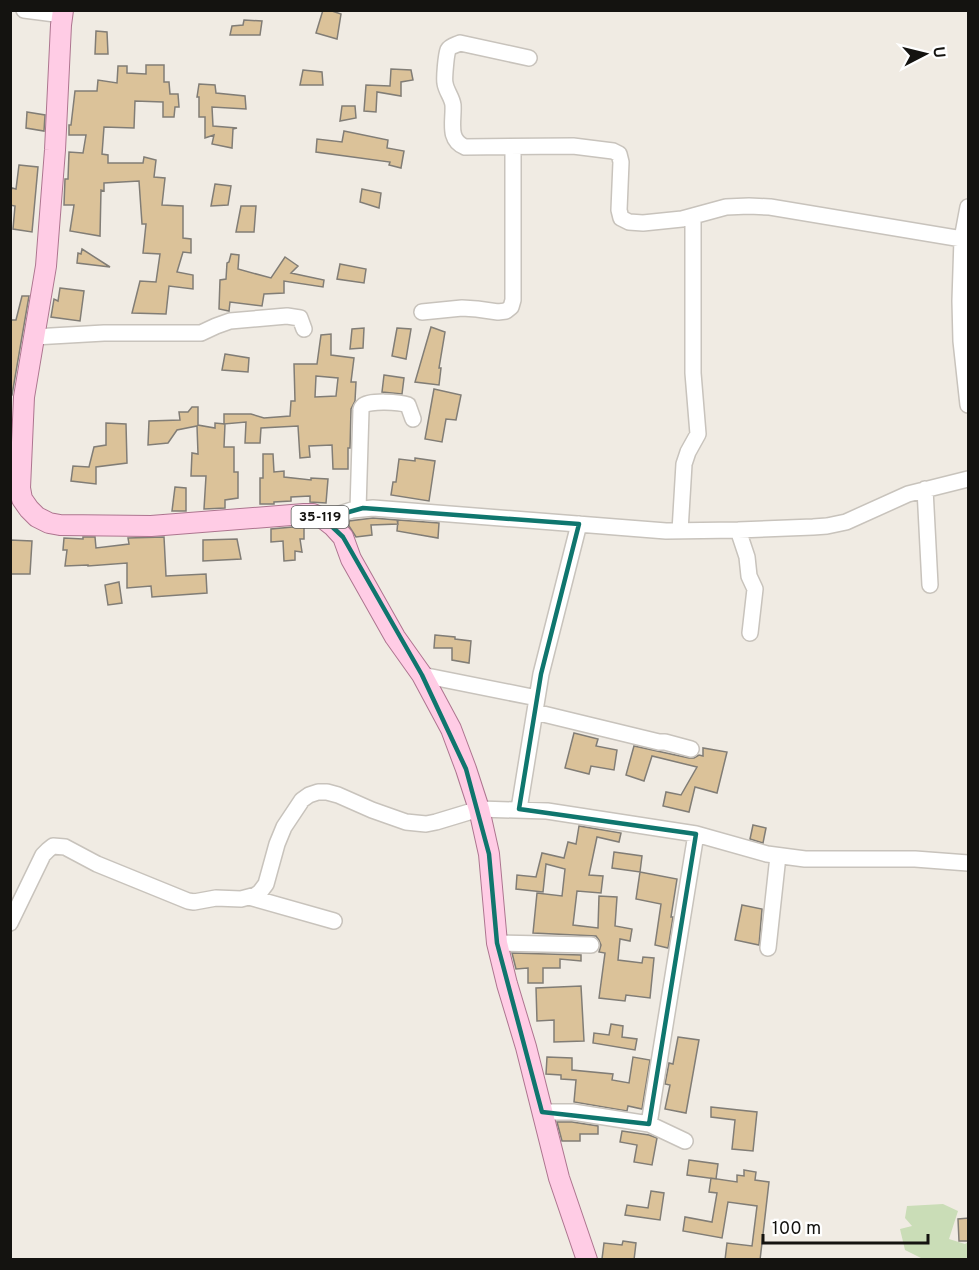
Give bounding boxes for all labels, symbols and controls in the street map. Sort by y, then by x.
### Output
north arrow [895,24,955,84]
text: U [927,46,949,59]
road number: 35-119 [292,506,348,528]
scale bar [763,1207,928,1245]
text: 100 m [772,1218,821,1241]

